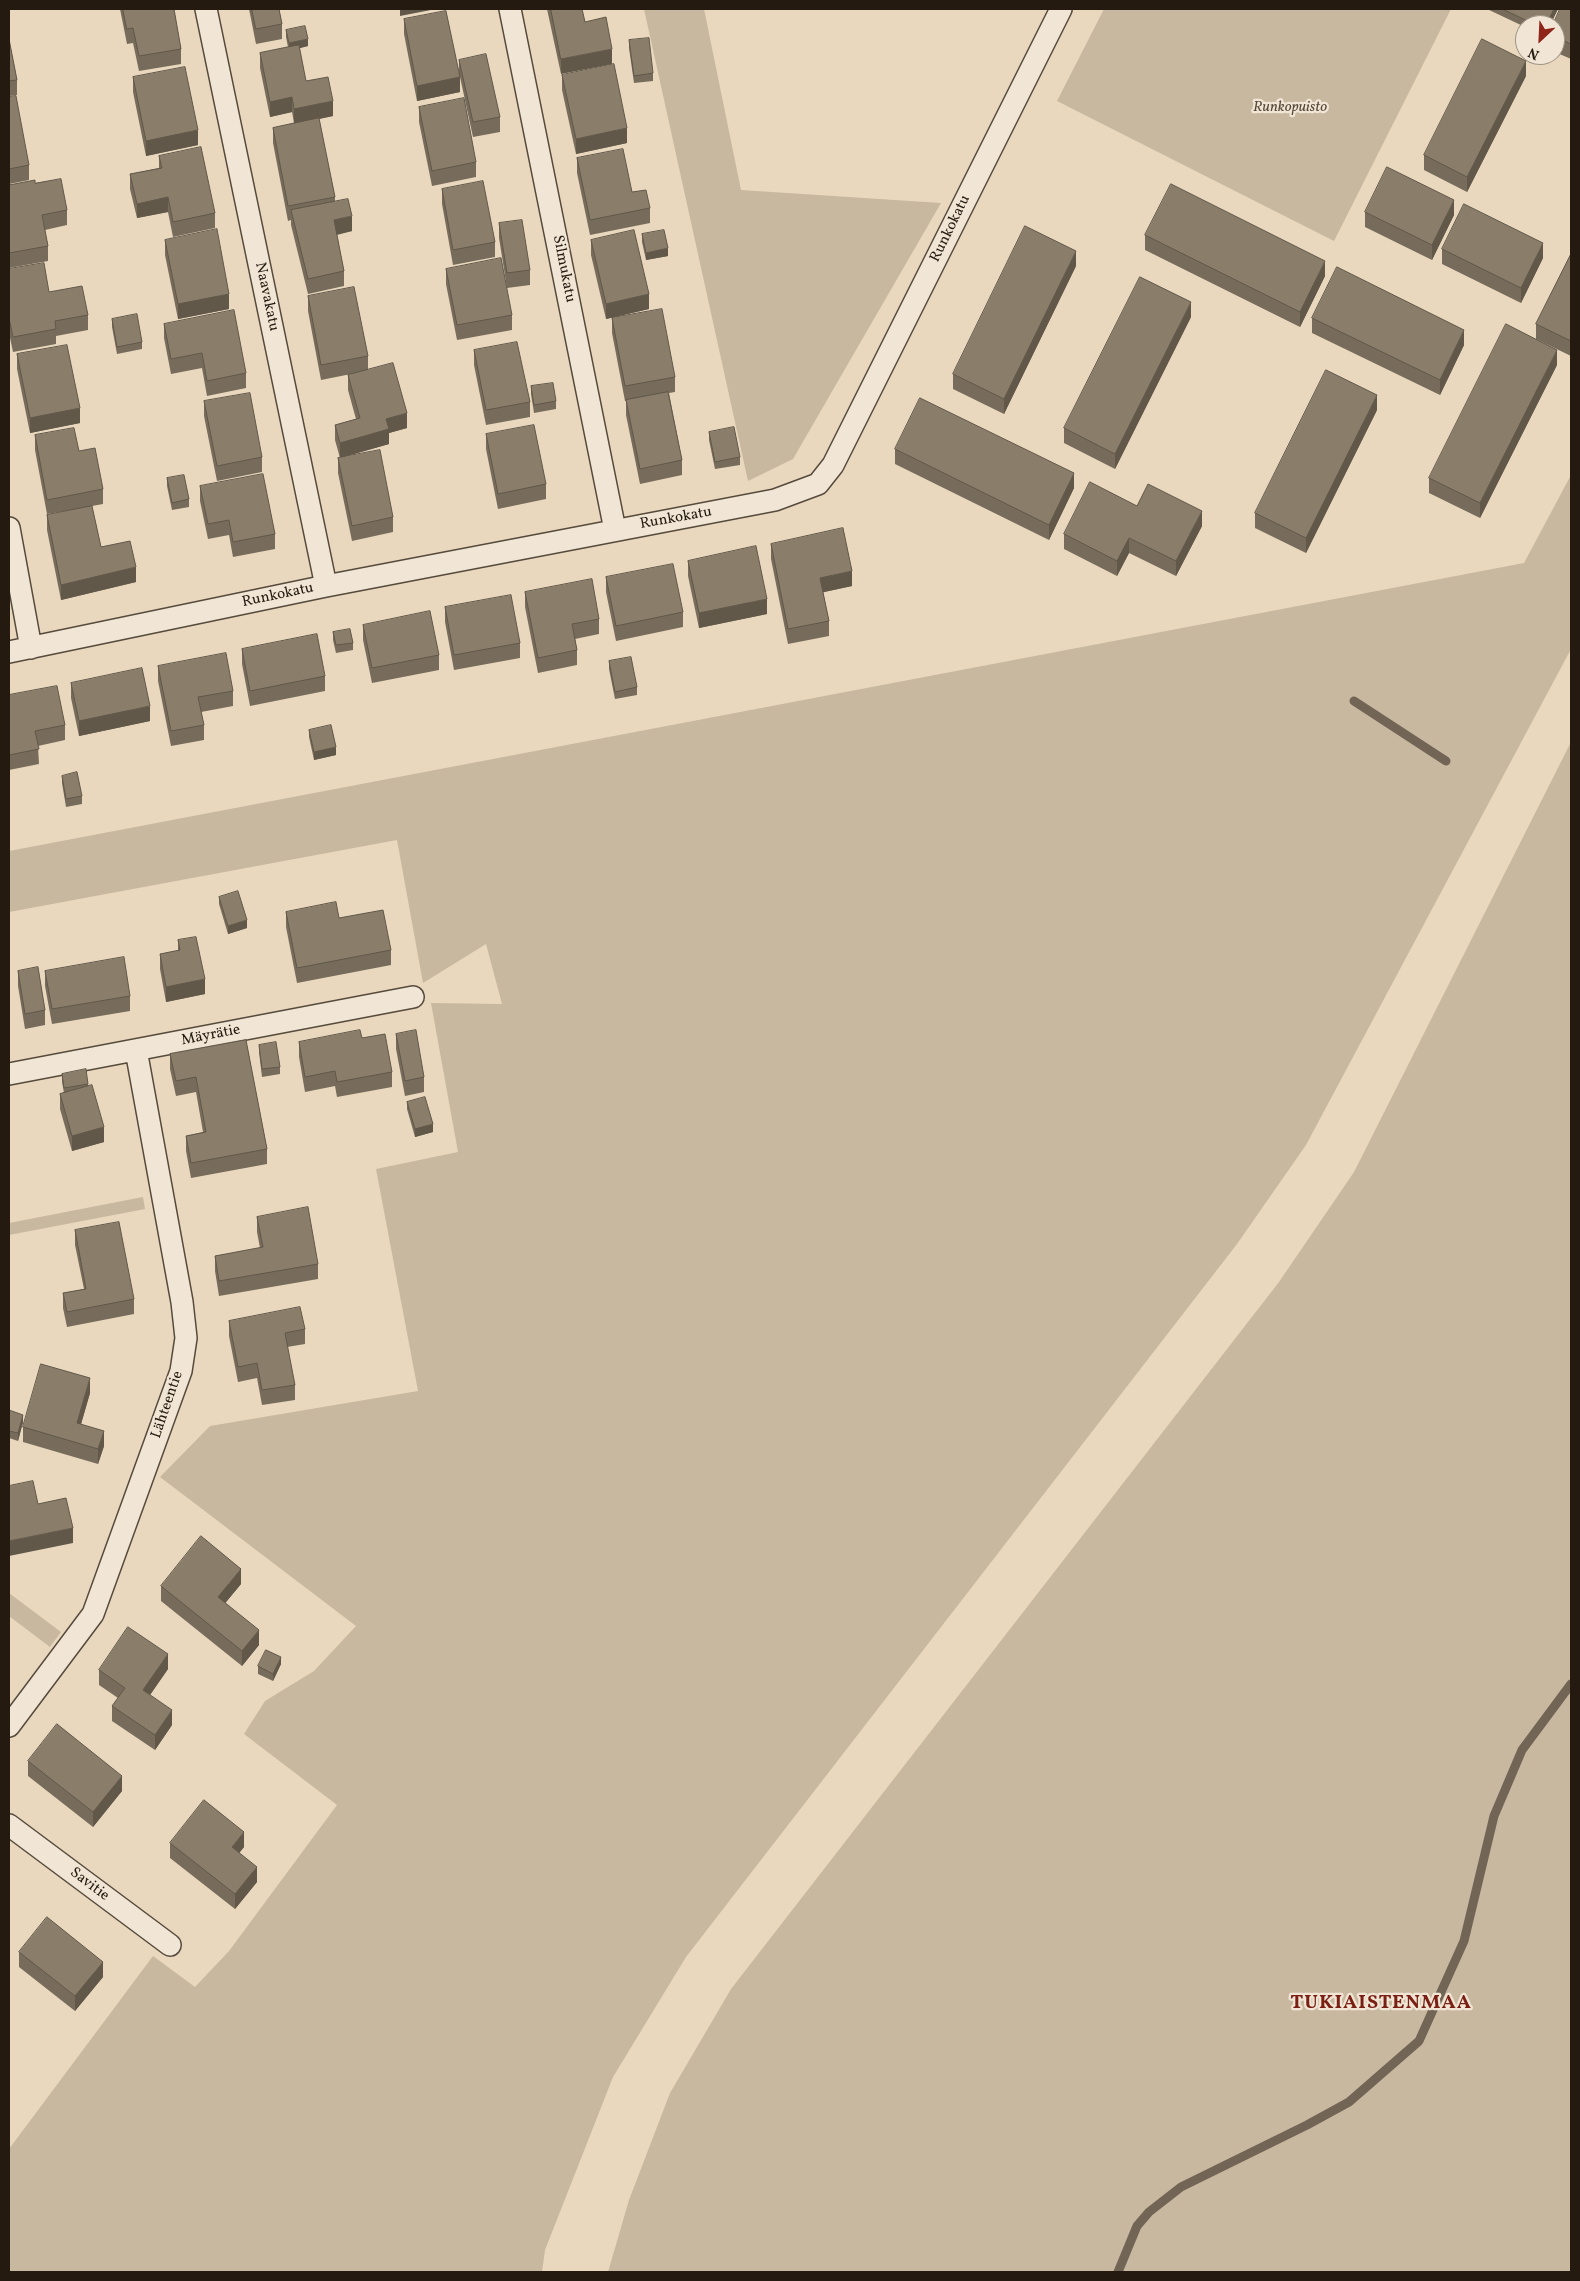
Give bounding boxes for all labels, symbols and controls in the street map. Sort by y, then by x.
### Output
north arrow [1515,15,1565,65]
text: N [1525,42,1543,64]
park label: Runkopuisto [1253,99,1327,117]
street label: Runkokatu [927,192,975,266]
street label: Silmukatu [548,234,578,304]
street label: Naavakatu [250,261,282,333]
street label: Runkokatu [639,504,713,534]
street label: Runkokatu [241,580,315,612]
street label: Mäyrätie [180,1021,242,1051]
street label: Lähteentie [148,1369,188,1441]
street label: Savitie [66,1864,112,1906]
district label: TUKIAISTENMAA [1289,1992,1473,2016]

